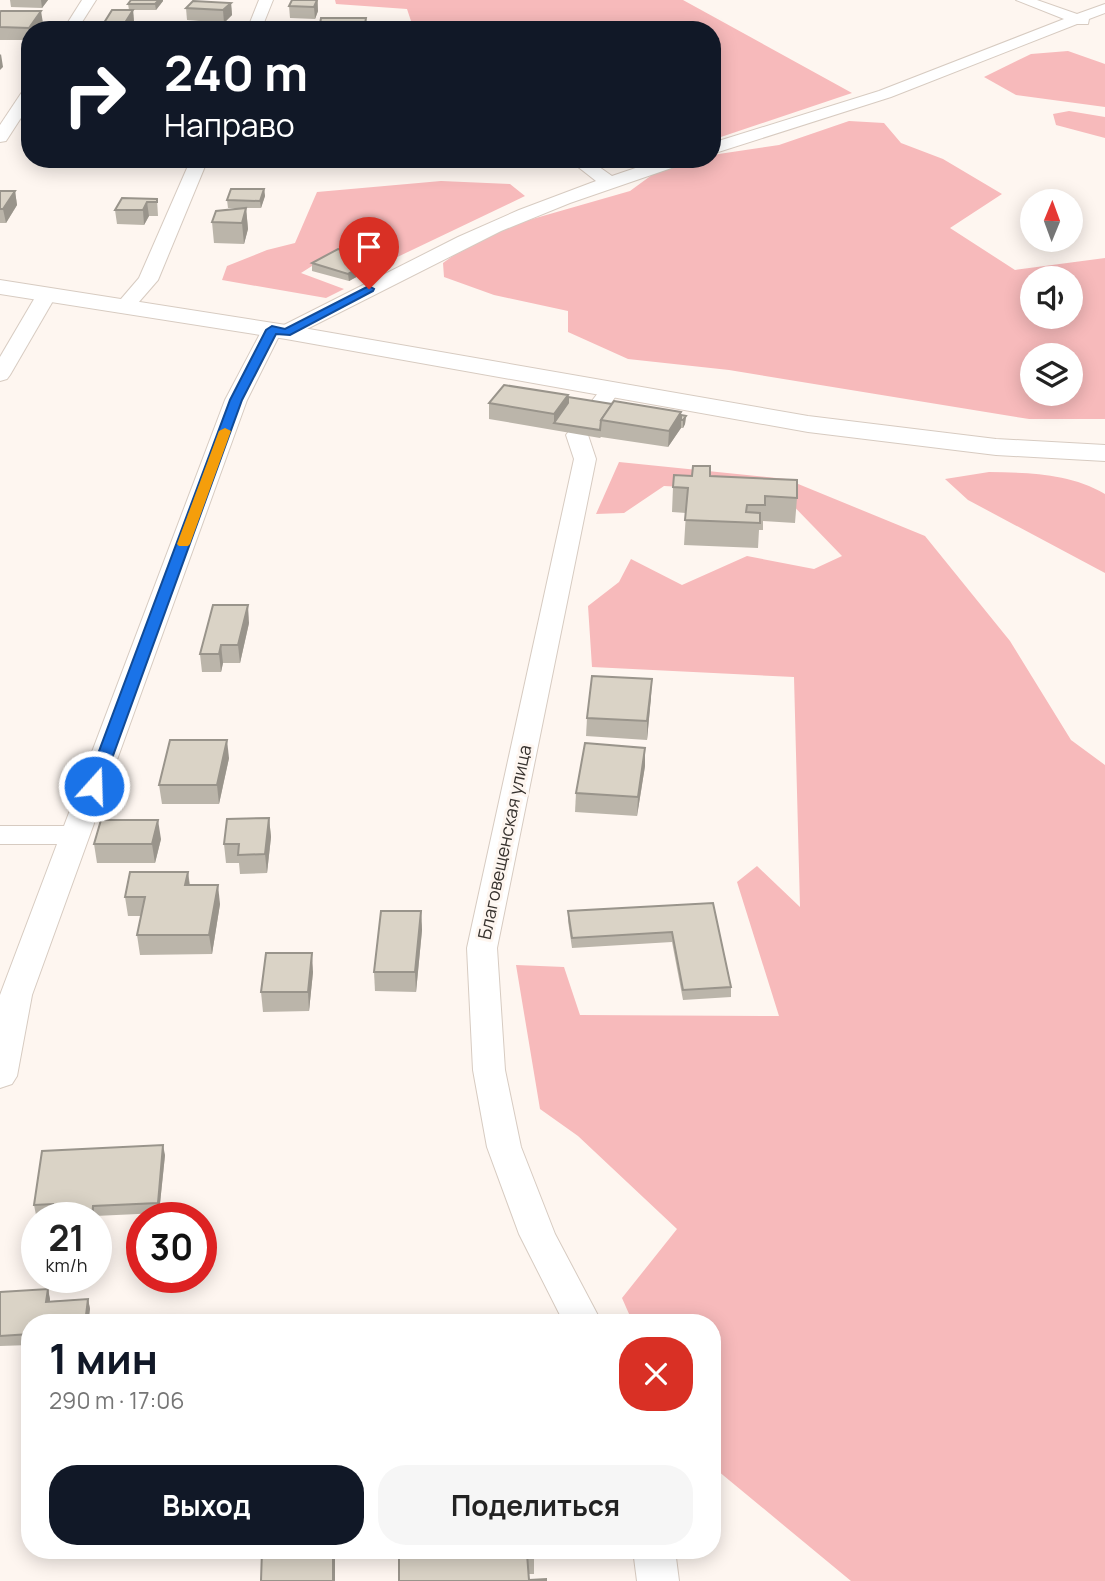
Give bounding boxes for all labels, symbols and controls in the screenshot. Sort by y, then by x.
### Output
text: 240 m [164,39,308,106]
icon: right [49,49,140,140]
text: Направо [164,103,295,147]
north arrow [1020,189,1083,252]
map controls [1020,189,1083,406]
pin [339,217,399,289]
icon: arrive [350,228,388,266]
button: sound [1020,266,1083,329]
button: layers [1020,343,1083,406]
street label: Благовещенская улица [472,742,536,942]
position arrow [57,749,131,823]
speed limit sign: 30 [126,1202,217,1293]
text: 21 [48,1214,85,1262]
text: km/h [46,1253,87,1277]
text: 1 мин [49,1329,158,1387]
button: close [619,1337,693,1411]
text: 290 m · 17:06 [49,1384,185,1416]
button: Выход [49,1465,364,1545]
button: Поделиться [378,1465,693,1545]

